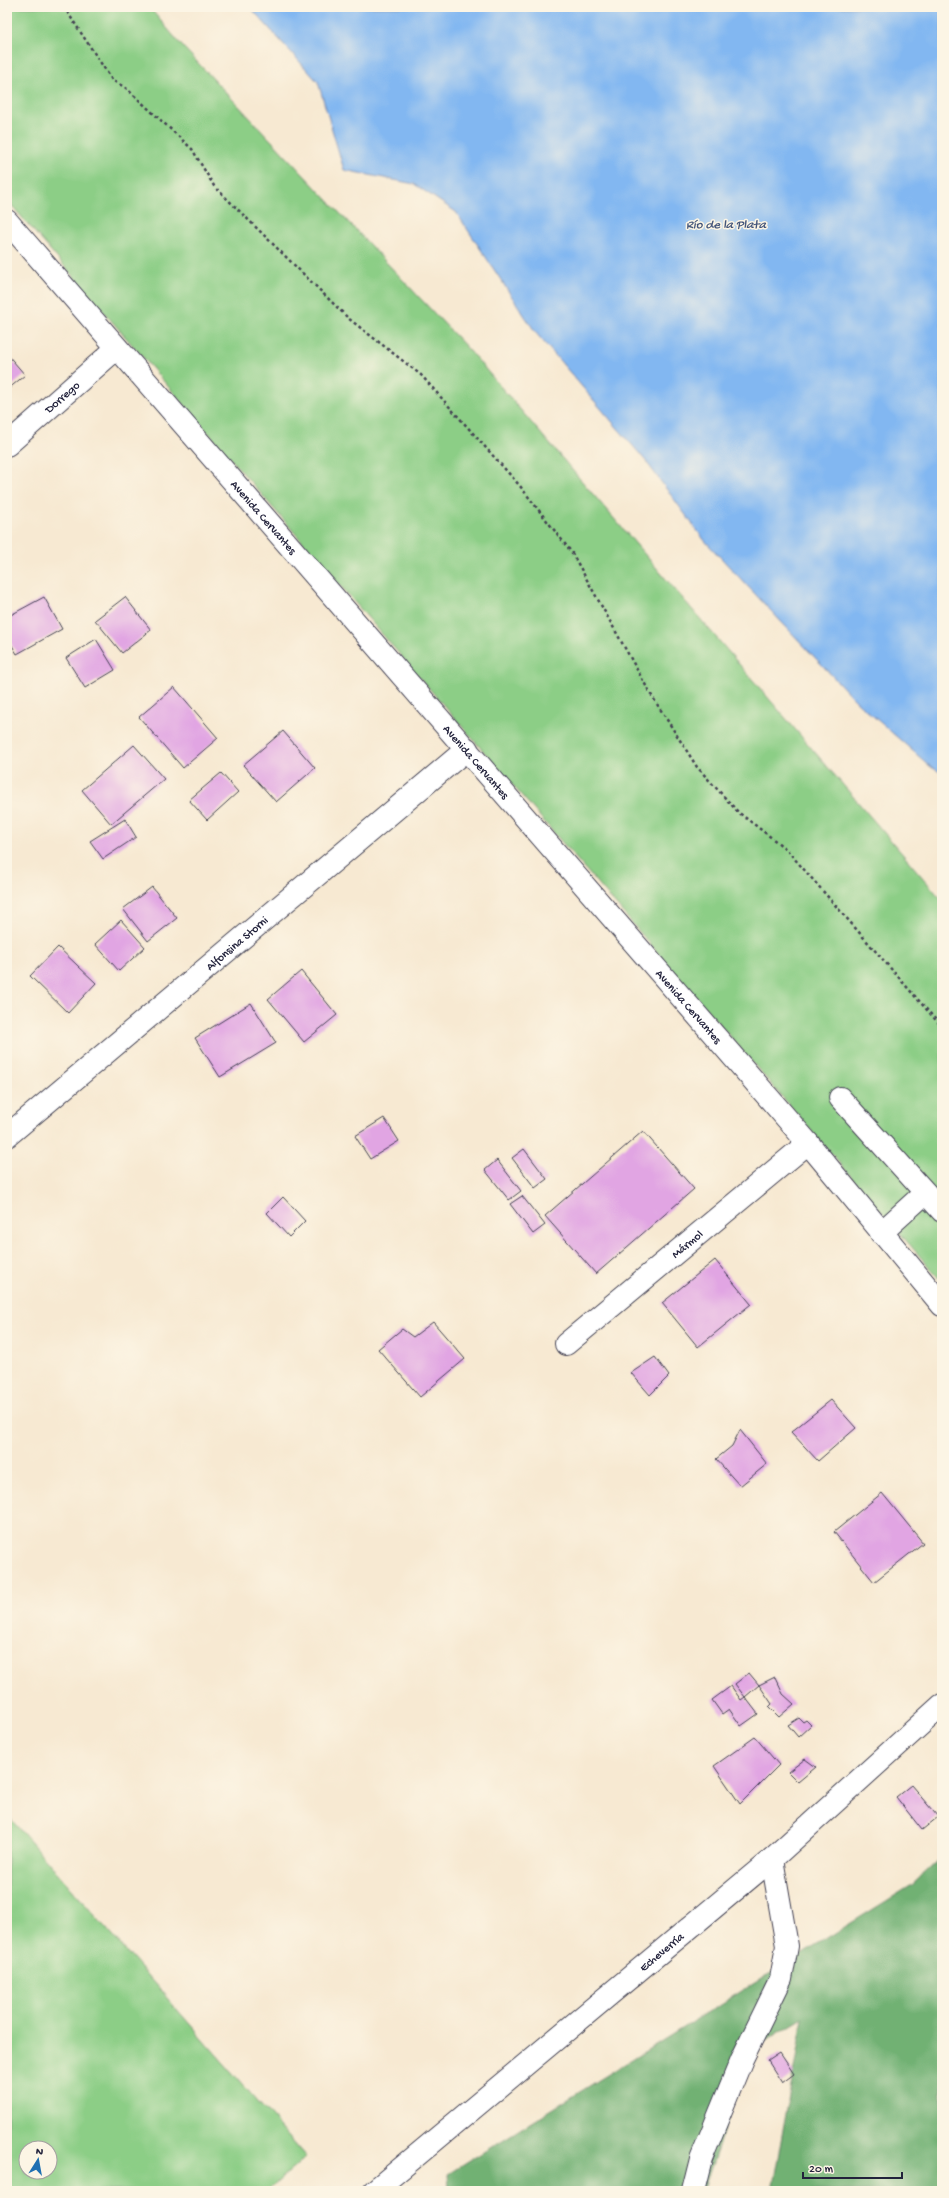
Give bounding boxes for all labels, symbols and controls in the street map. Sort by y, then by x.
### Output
water label: Río de la Plata [686,218,767,233]
street label: Dorrego [42,379,83,418]
street label: Avenida Cervantes [227,478,299,559]
street label: Avenida Cervantes [439,723,511,803]
street label: Alfonsina Storni [204,914,272,975]
street label: Avenida Cervantes [652,967,724,1048]
street label: Mármol [669,1228,707,1262]
street label: Echeverría [637,1930,688,1975]
north arrow [18,2140,58,2180]
text: N [35,2146,44,2159]
scale bar [803,2154,902,2180]
text: 20 m [809,2163,834,2177]

